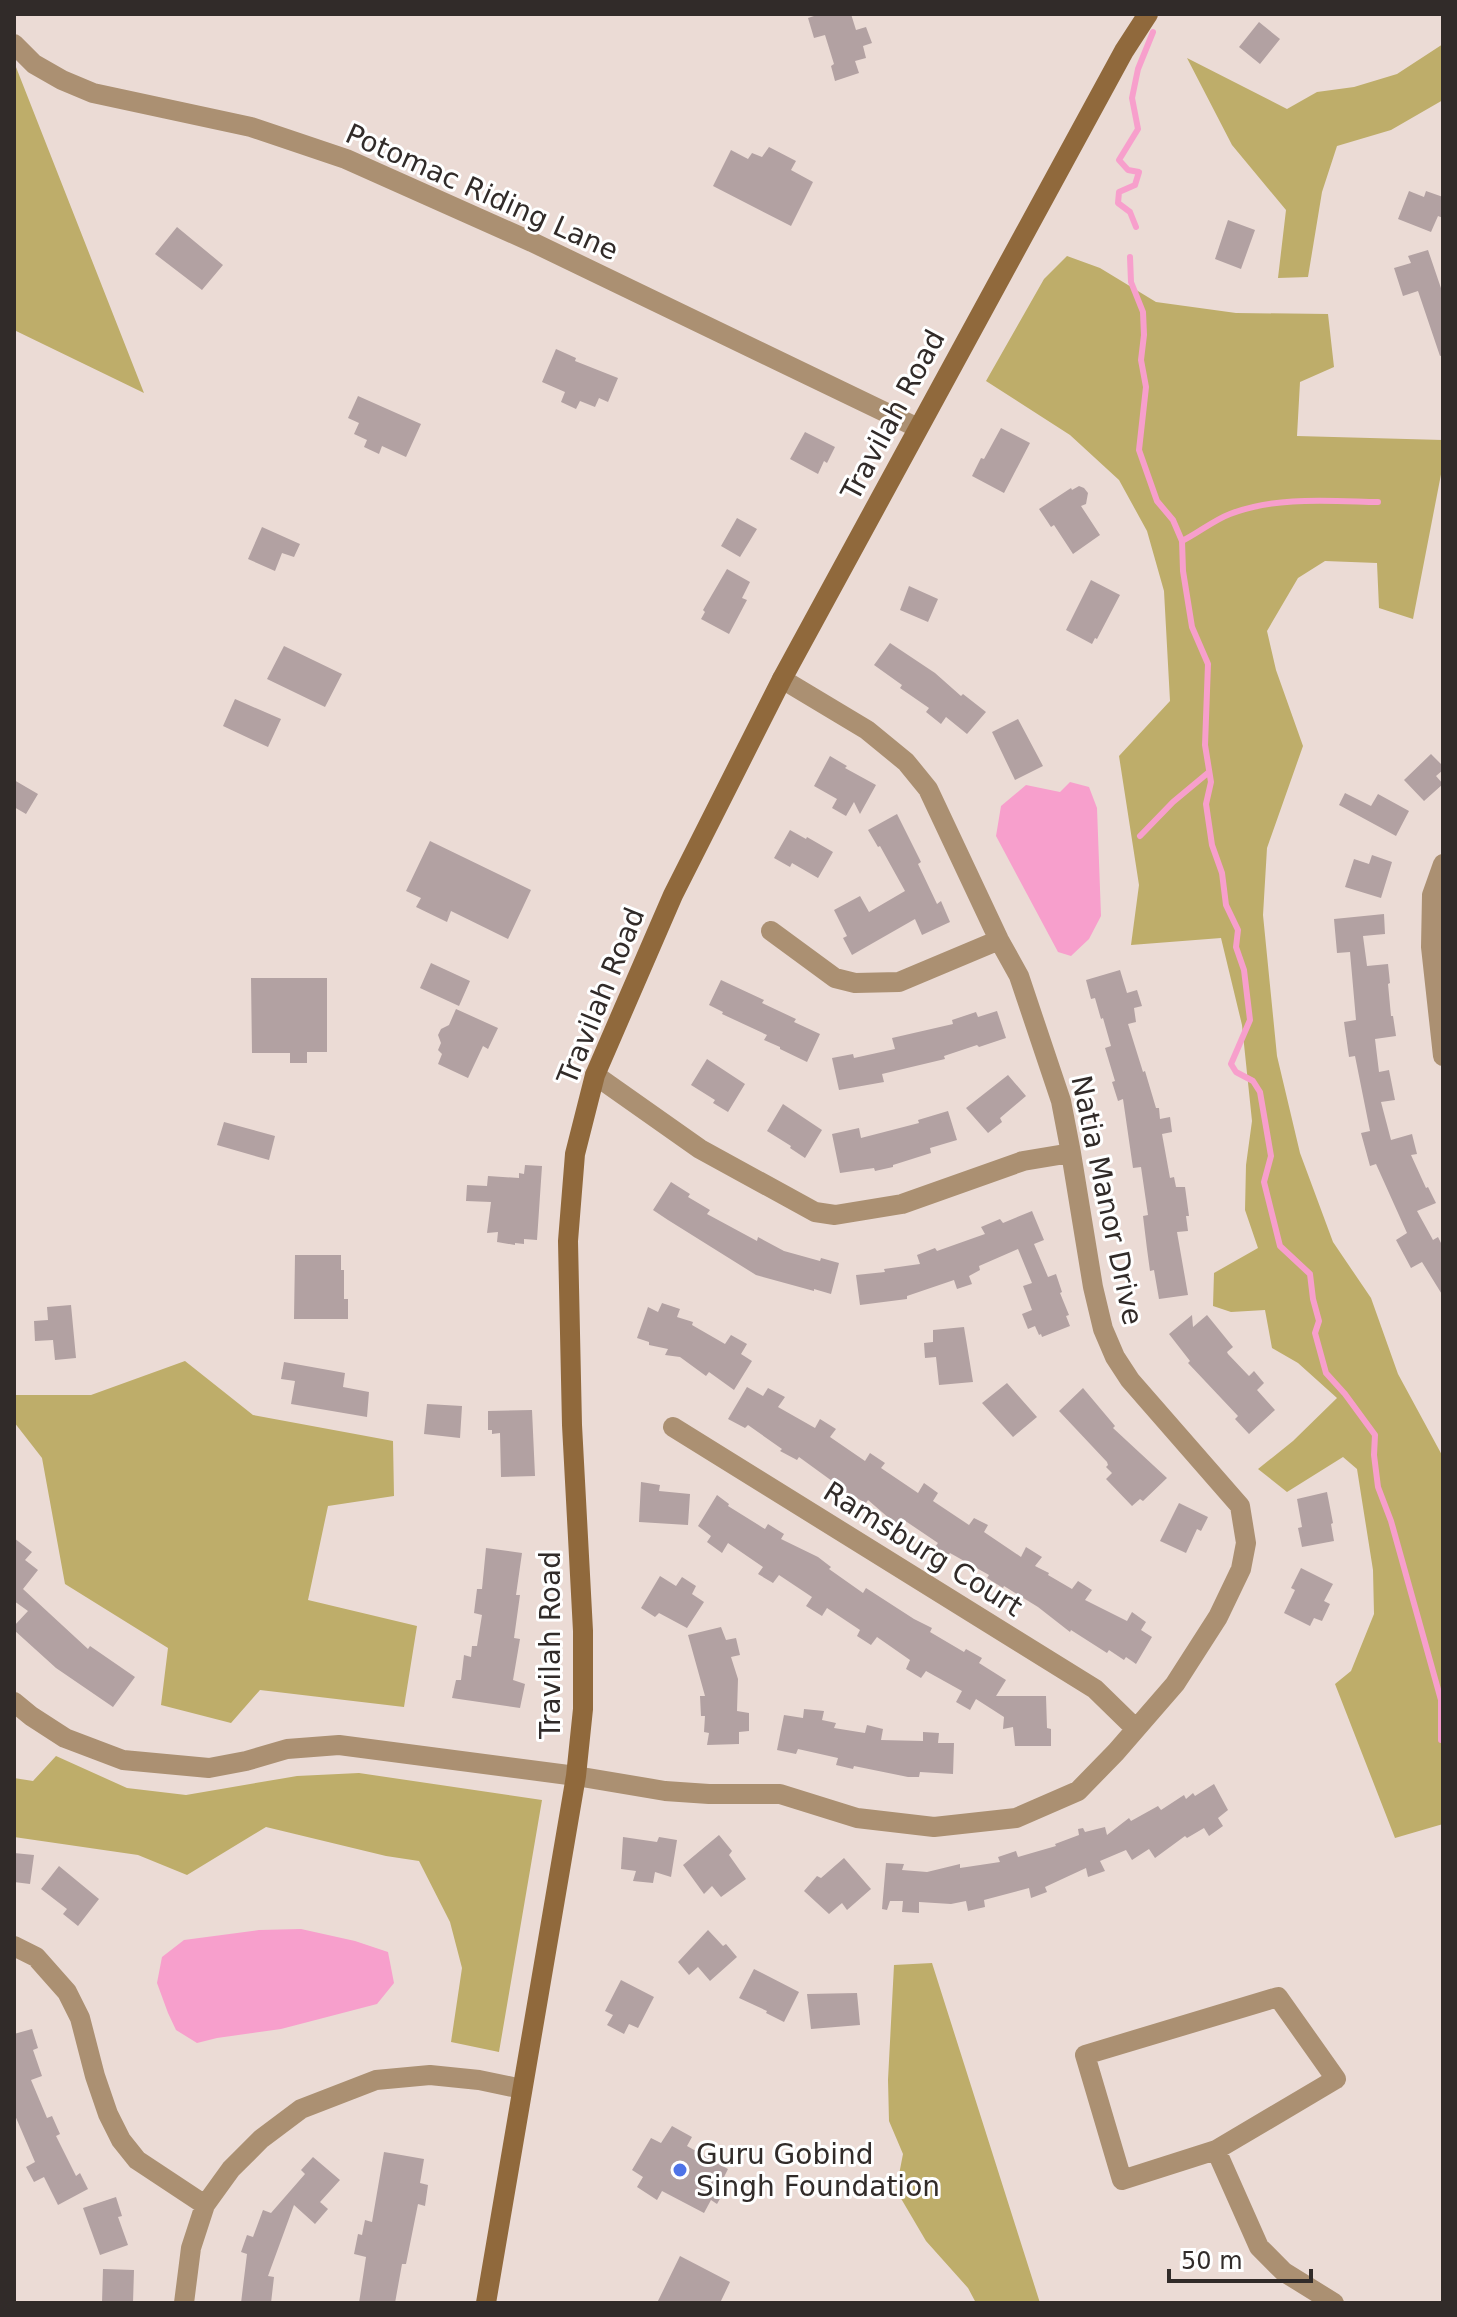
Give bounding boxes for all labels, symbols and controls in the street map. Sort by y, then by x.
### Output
street label: Potomac Riding Lane [341,117,623,267]
street label: Travilah Road [834,324,952,507]
street label: Travilah Road [550,903,651,1090]
street label: Natia Manor Drive [1064,1072,1150,1328]
street label: Ramsburg Court [818,1475,1028,1623]
street label: Travilah Road [534,1551,567,1740]
place label: Guru Gobind Singh Foundation [696,2138,940,2203]
marker: Guru Gobind Singh Foundation [671,2161,689,2179]
scale bar [1169,2233,1311,2283]
text: 50 m [1181,2247,1243,2275]

